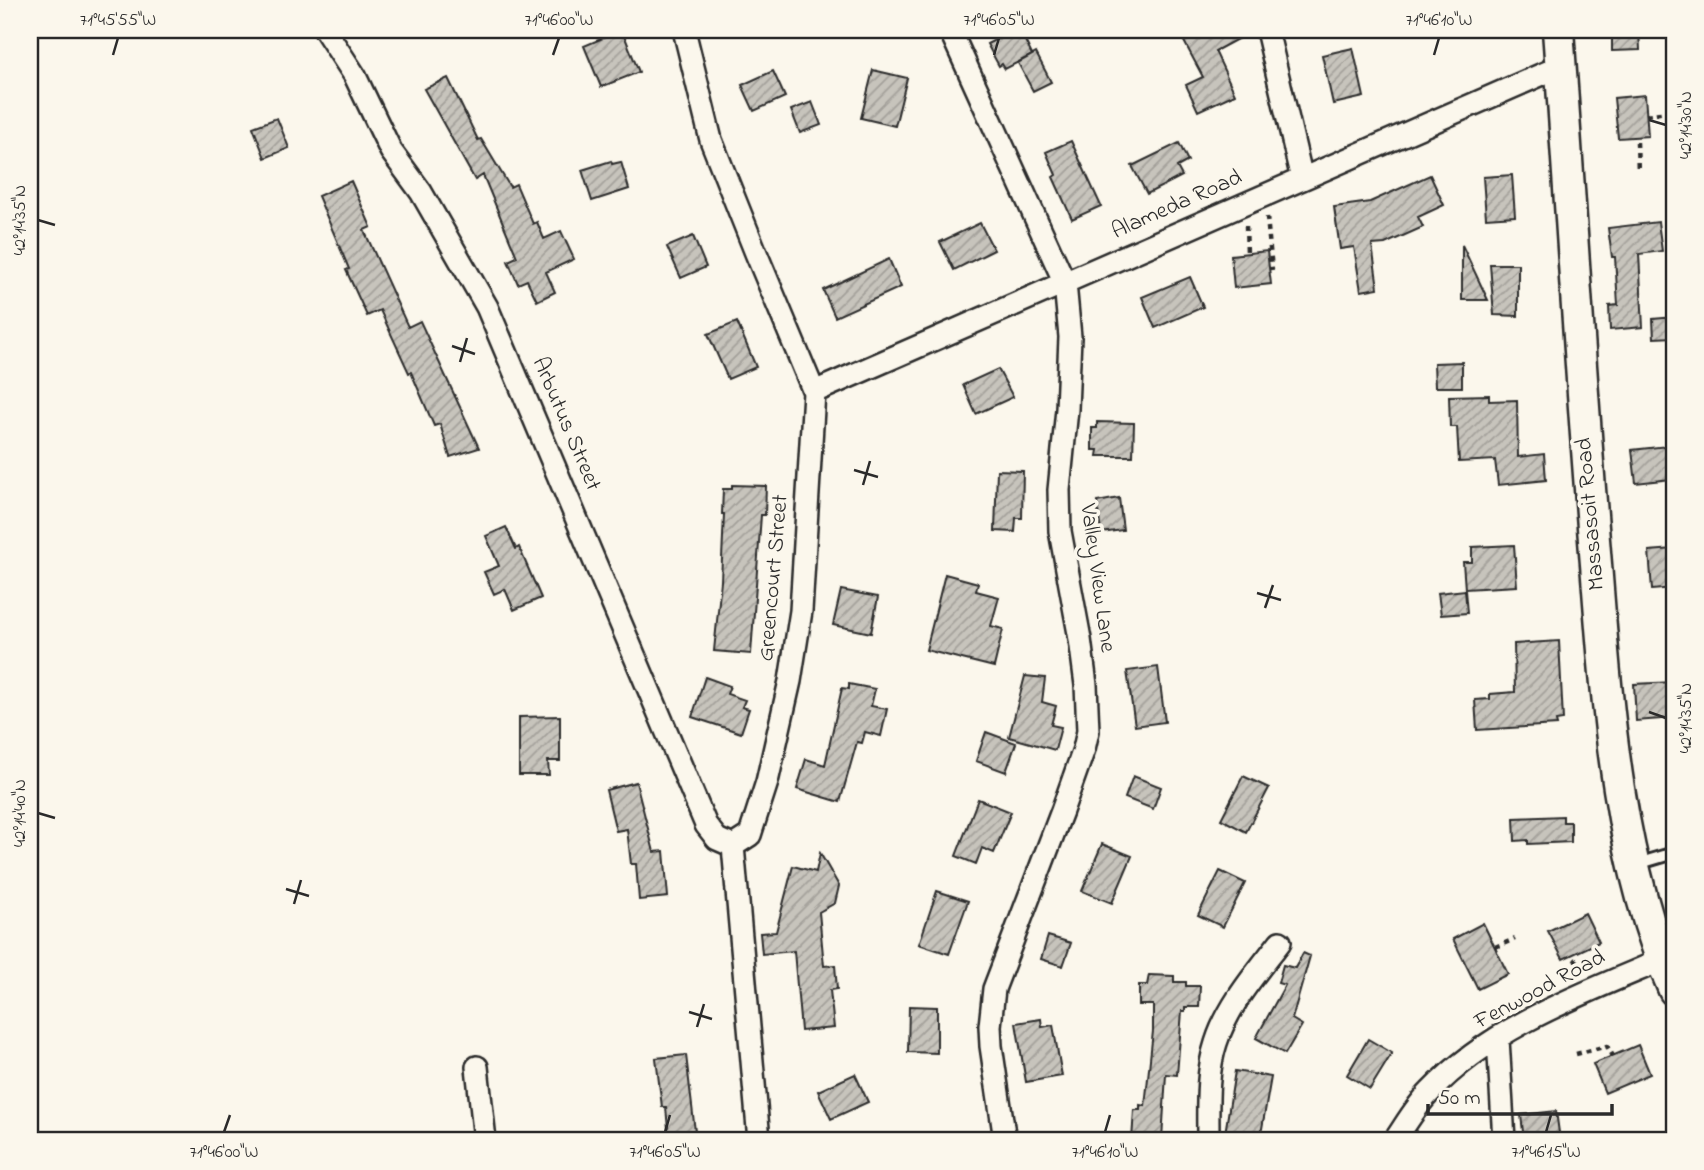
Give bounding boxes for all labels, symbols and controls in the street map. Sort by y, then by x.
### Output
text: 71°45'55"W [80,8,156,34]
text: 71°46'00"W [525,8,594,34]
text: 71°46'05"W [963,8,1035,34]
text: 71°46'10"W [1406,8,1472,34]
text: 42°14'30"N [1674,91,1700,159]
street label: Alameda Road [1106,161,1248,248]
text: 42°14'35"N [8,185,34,255]
street label: Arbutus Street [523,352,609,496]
street label: Massasoit Road [1568,436,1614,592]
street label: Greencourt Street [750,493,798,663]
street label: Valley View Lane [1068,501,1124,655]
text: 42°14'35"N [1674,683,1700,753]
text: 42°14'40"N [8,779,34,847]
street label: Fenwood Road [1468,942,1611,1039]
scale bar [1428,1072,1611,1116]
text: 50 m [1438,1084,1481,1114]
text: 71°46'00"W [190,1140,259,1166]
text: 71°46'05"W [629,1140,701,1166]
text: 71°46'10"W [1072,1140,1138,1166]
text: 71°46'15"W [1511,1140,1581,1166]

